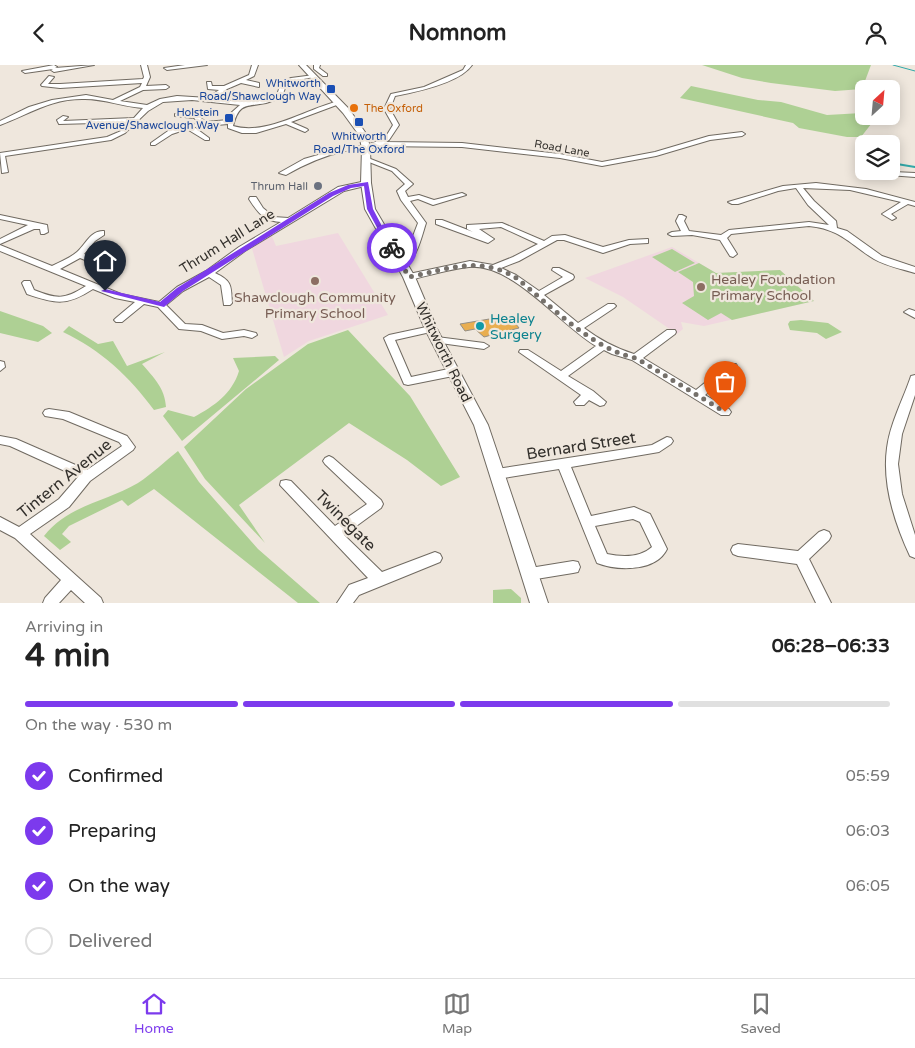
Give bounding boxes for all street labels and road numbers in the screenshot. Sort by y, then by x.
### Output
street label: Road Lane [533,137,591,160]
street label: Thrum Hall Lane [177,205,278,277]
street label: Whitworth Road [412,300,475,405]
street label: Bernard Street [525,427,637,465]
street label: Tintern Avenue [13,435,116,523]
street label: Twinegate [311,486,380,555]

